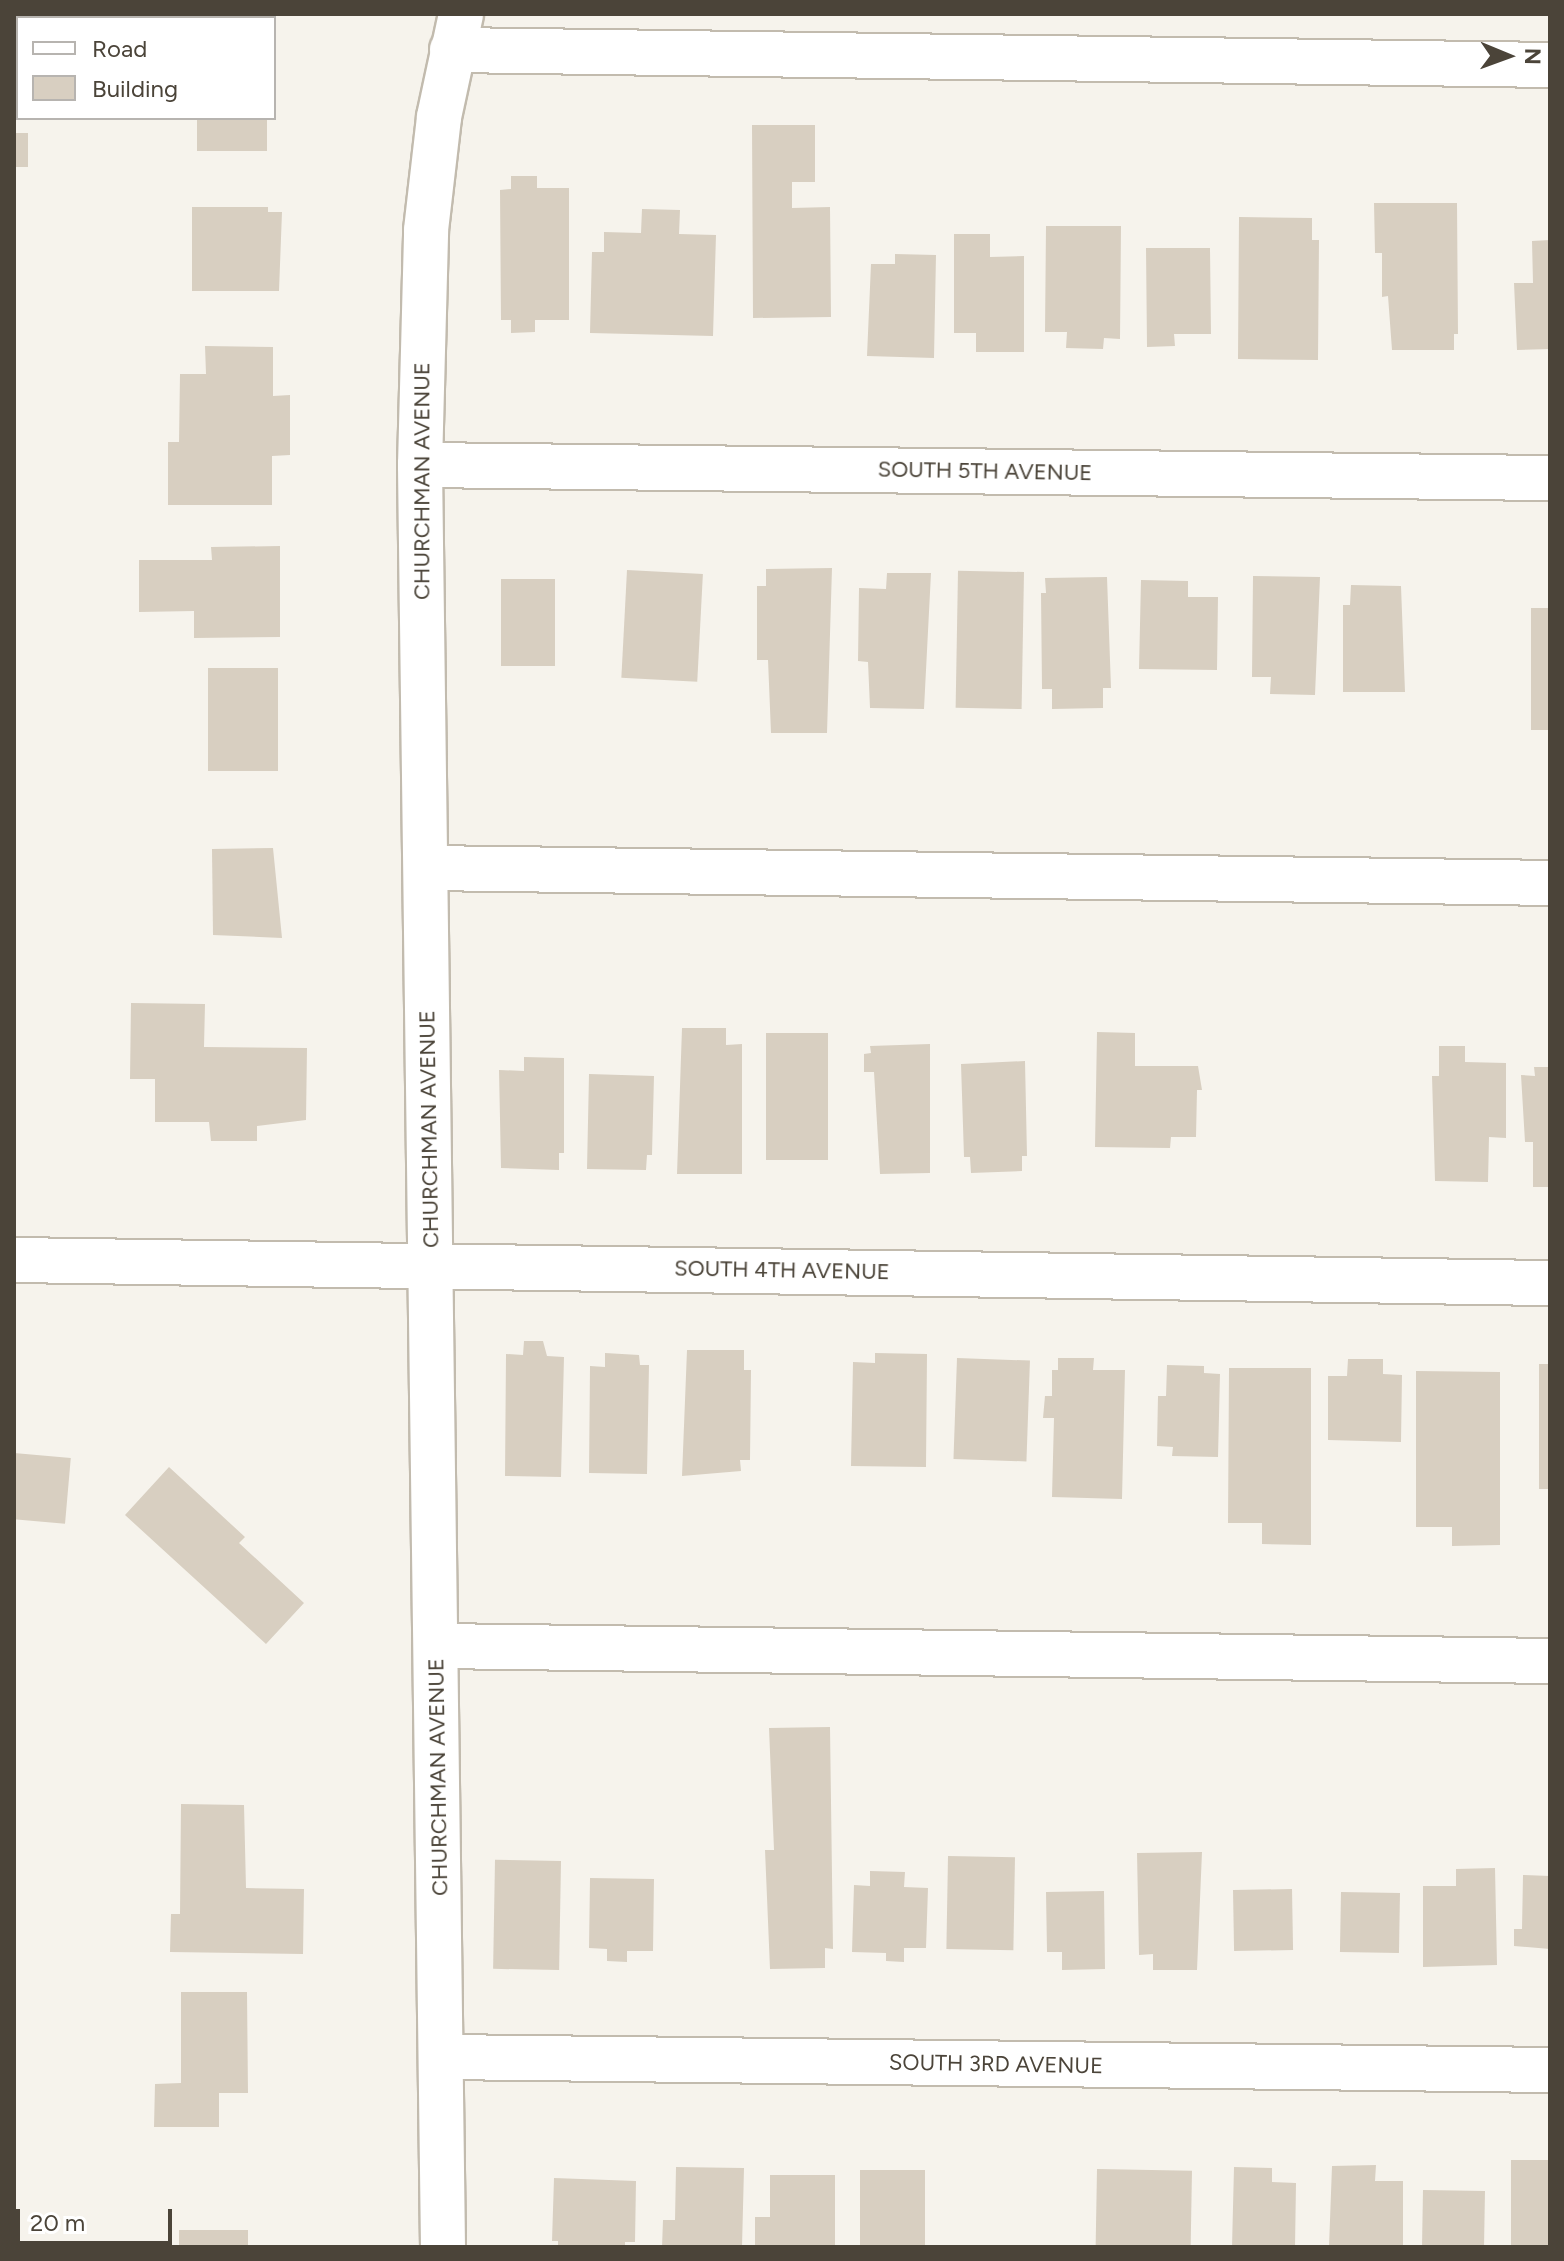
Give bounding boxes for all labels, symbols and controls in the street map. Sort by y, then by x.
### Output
legend [16,16,276,120]
north arrow [1468,16,1548,96]
text: Road [92,34,147,63]
text: N [1519,48,1546,65]
text: Building [92,74,178,103]
street label: CHURCHMAN AVENUE [409,362,435,600]
street label: SOUTH 5TH AVENUE [877,456,1093,486]
street label: CHURCHMAN AVENUE [414,1010,444,1248]
street label: SOUTH 4TH AVENUE [674,1255,890,1285]
street label: CHURCHMAN AVENUE [423,1658,453,1896]
street label: SOUTH 3RD AVENUE [889,2049,1103,2079]
scale bar [20,2193,176,2243]
text: 20 m [30,2208,85,2237]

